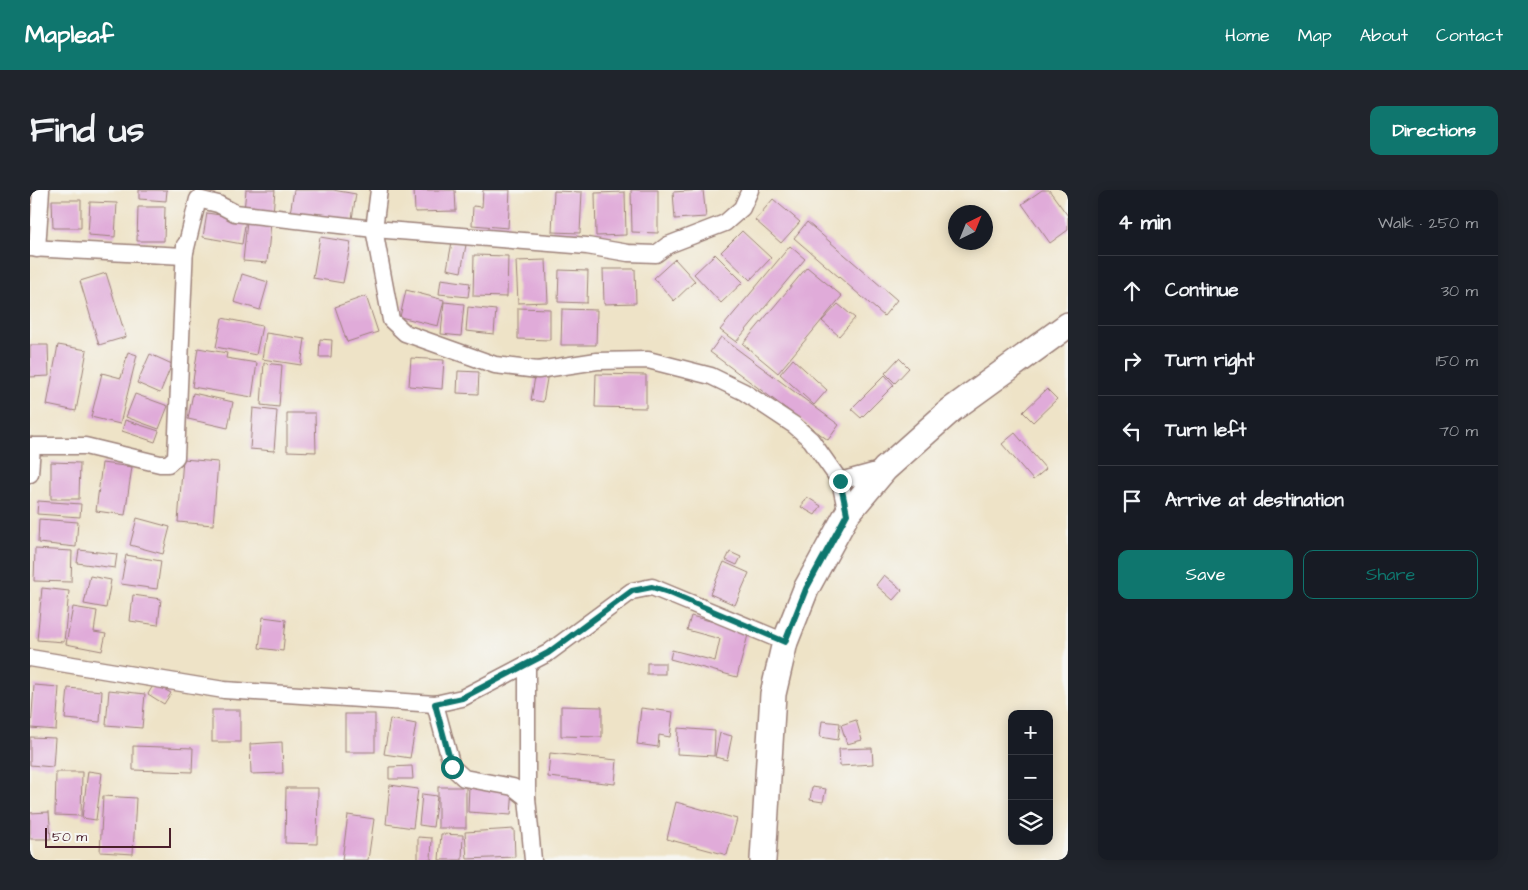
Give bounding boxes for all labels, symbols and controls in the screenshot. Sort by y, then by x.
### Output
text: Mapleaf [25,18,114,52]
text: Home [1225,23,1270,48]
text: Map [1298,23,1332,48]
text: About [1360,23,1408,48]
text: Contact [1436,23,1503,48]
text: Find us [30,106,144,155]
button: Directions [1370,106,1498,155]
north arrow [948,205,993,250]
text: 4 min [1118,208,1171,237]
text: Walk · 250 m [1378,212,1478,234]
icon: ahead [1118,277,1146,305]
text: Continue [1165,277,1239,304]
text: 30 m [1441,280,1478,302]
icon: right [1118,347,1146,375]
text: Turn right [1165,347,1254,374]
text: 150 m [1436,350,1478,372]
icon: left [1118,417,1146,445]
text: Turn left [1165,417,1246,444]
text: 70 m [1439,420,1478,442]
route end [829,470,852,493]
icon: arrive [1118,487,1146,515]
text: Arrive at destination [1165,487,1344,514]
button: Save [1118,550,1293,599]
button: Share [1303,550,1478,599]
map controls [1008,710,1053,845]
button: + [1008,710,1053,755]
button: − [1008,755,1053,800]
route start [441,756,464,779]
button: layers [1008,800,1053,845]
scale bar [45,825,171,848]
text: 50 m [52,827,87,847]

